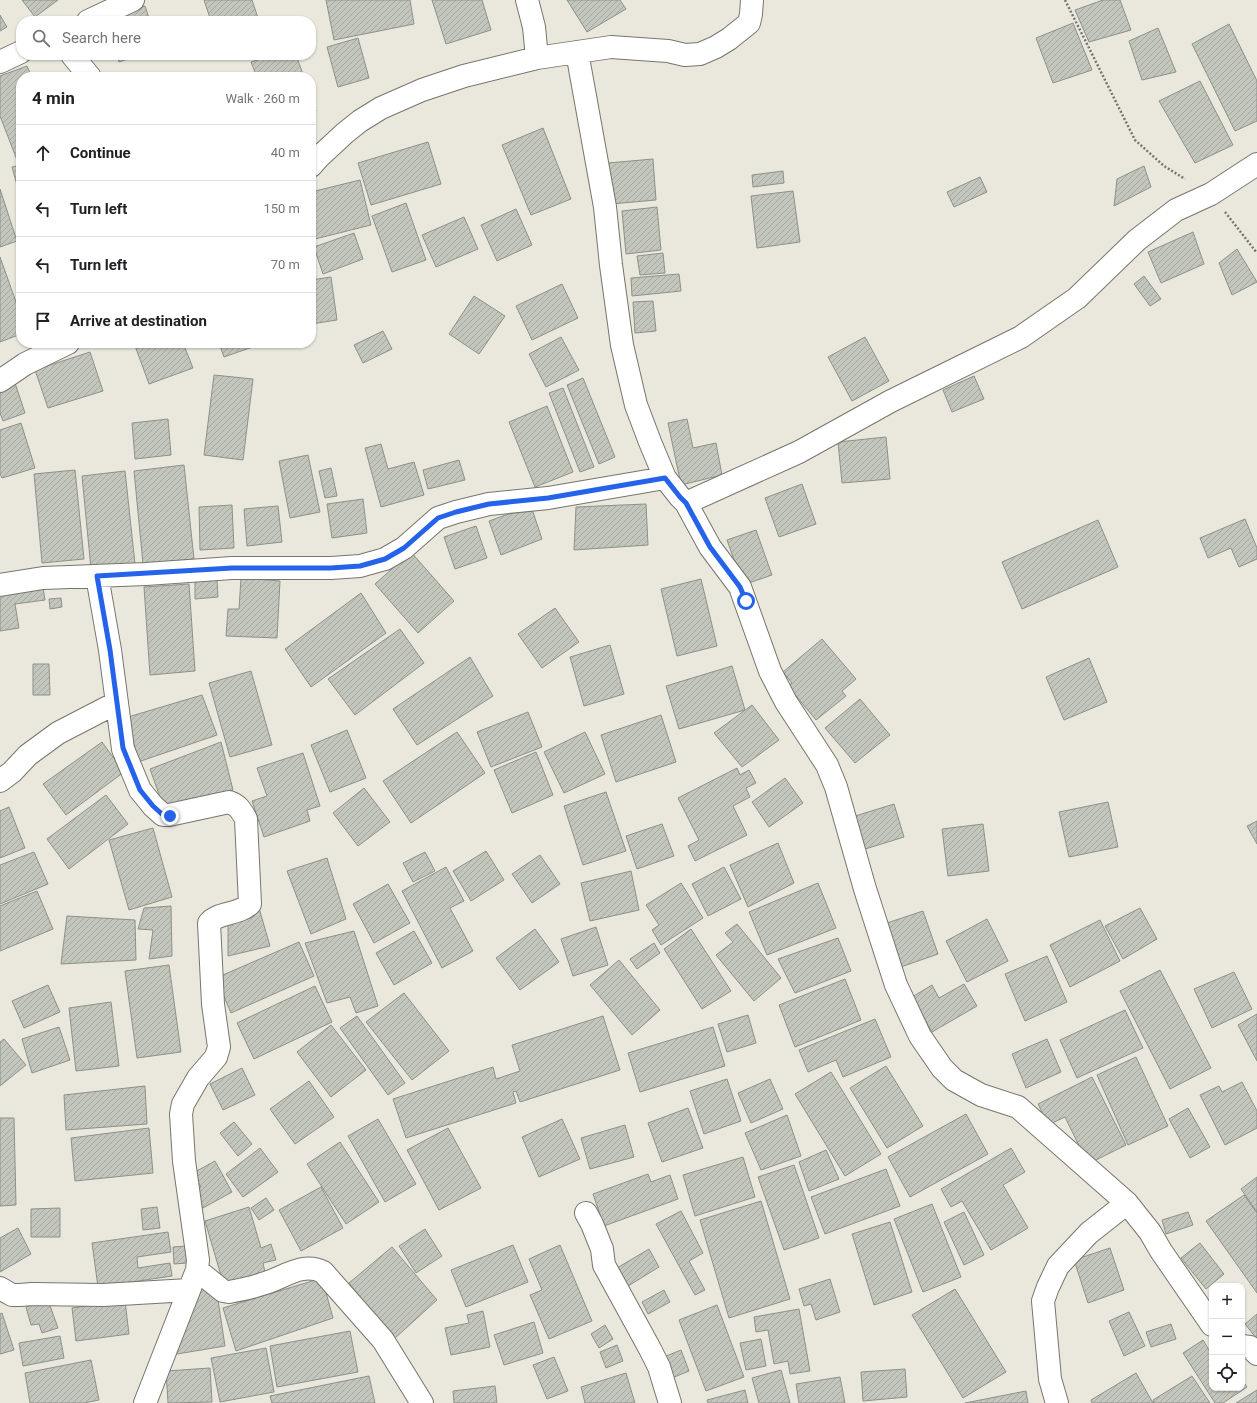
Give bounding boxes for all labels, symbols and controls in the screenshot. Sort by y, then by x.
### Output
search box [16,16,316,60]
icon: search [30,27,52,49]
text: Search here [62,29,141,47]
text: 4 min [32,88,75,108]
text: Walk · 260 m [225,91,300,106]
icon: ahead [32,142,54,164]
text: Continue [70,144,131,162]
text: 40 m [271,145,300,160]
icon: left [32,198,54,220]
text: Turn left [70,200,127,218]
text: 150 m [263,201,300,216]
icon: left [32,254,54,276]
text: Turn left [70,256,127,274]
text: 70 m [271,257,300,272]
icon: arrive [32,310,54,332]
text: Arrive at destination [70,312,207,330]
route start [737,592,755,610]
route end [161,807,179,825]
map controls [1209,1283,1245,1391]
button: + [1209,1283,1245,1319]
button: − [1209,1319,1245,1355]
button: locate [1209,1355,1245,1391]

